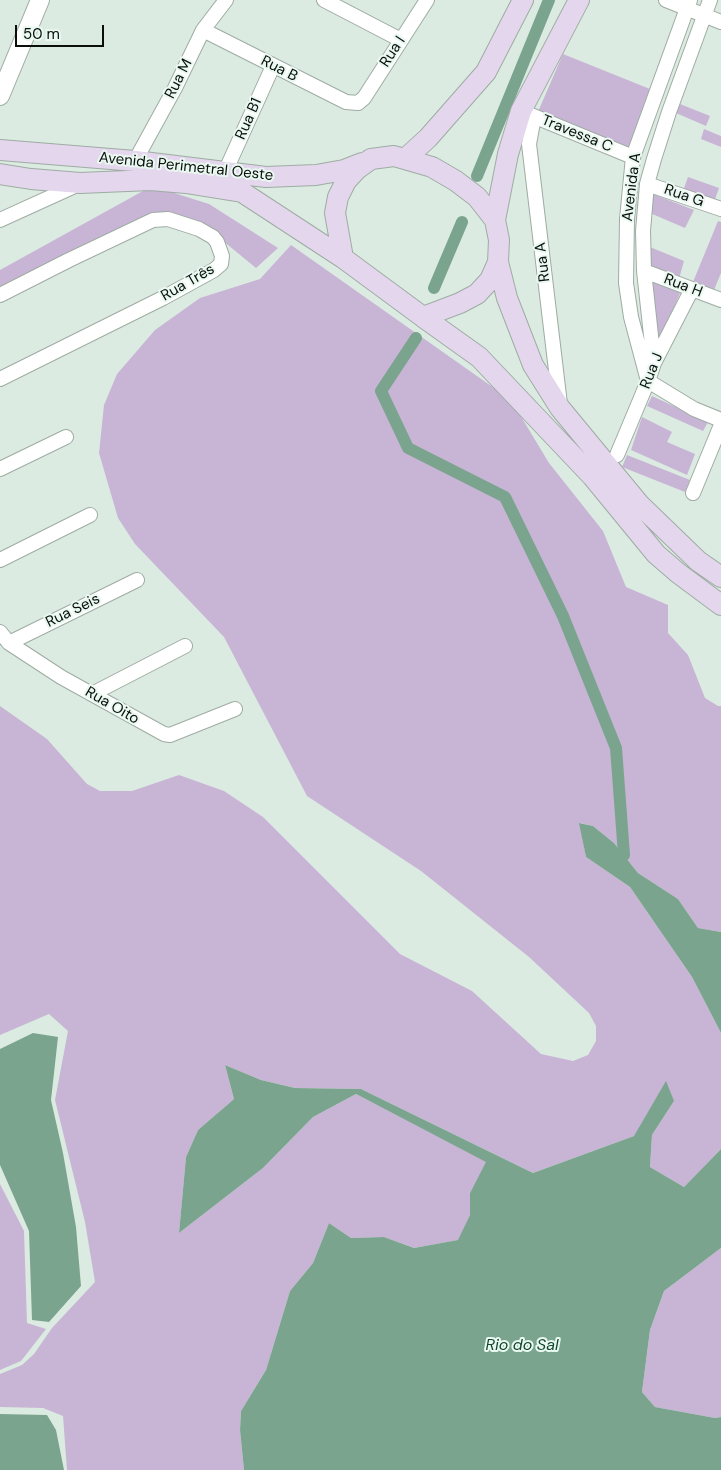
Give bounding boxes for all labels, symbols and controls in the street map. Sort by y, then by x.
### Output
scale bar [18,15,106,47]
text: 50 m [23,24,60,44]
street label: Rua I [376,33,410,71]
street label: Rua B [258,52,300,86]
street label: Rua M [161,56,197,102]
street label: Rua B1 [232,96,266,142]
street label: Travessa C [539,112,615,156]
street label: Avenida Perimetral Oeste [98,149,274,185]
street label: Avenida A [619,152,645,222]
street label: Rua G [662,181,706,211]
street label: Rua A [532,241,554,283]
street label: Rua Três [158,261,218,305]
street label: Rua H [661,270,705,302]
street label: Rua J [637,350,667,392]
street label: Rua Seis [43,590,103,632]
street label: Rua Oito [82,683,142,729]
water label: Rio do Sal [485,1336,559,1356]

